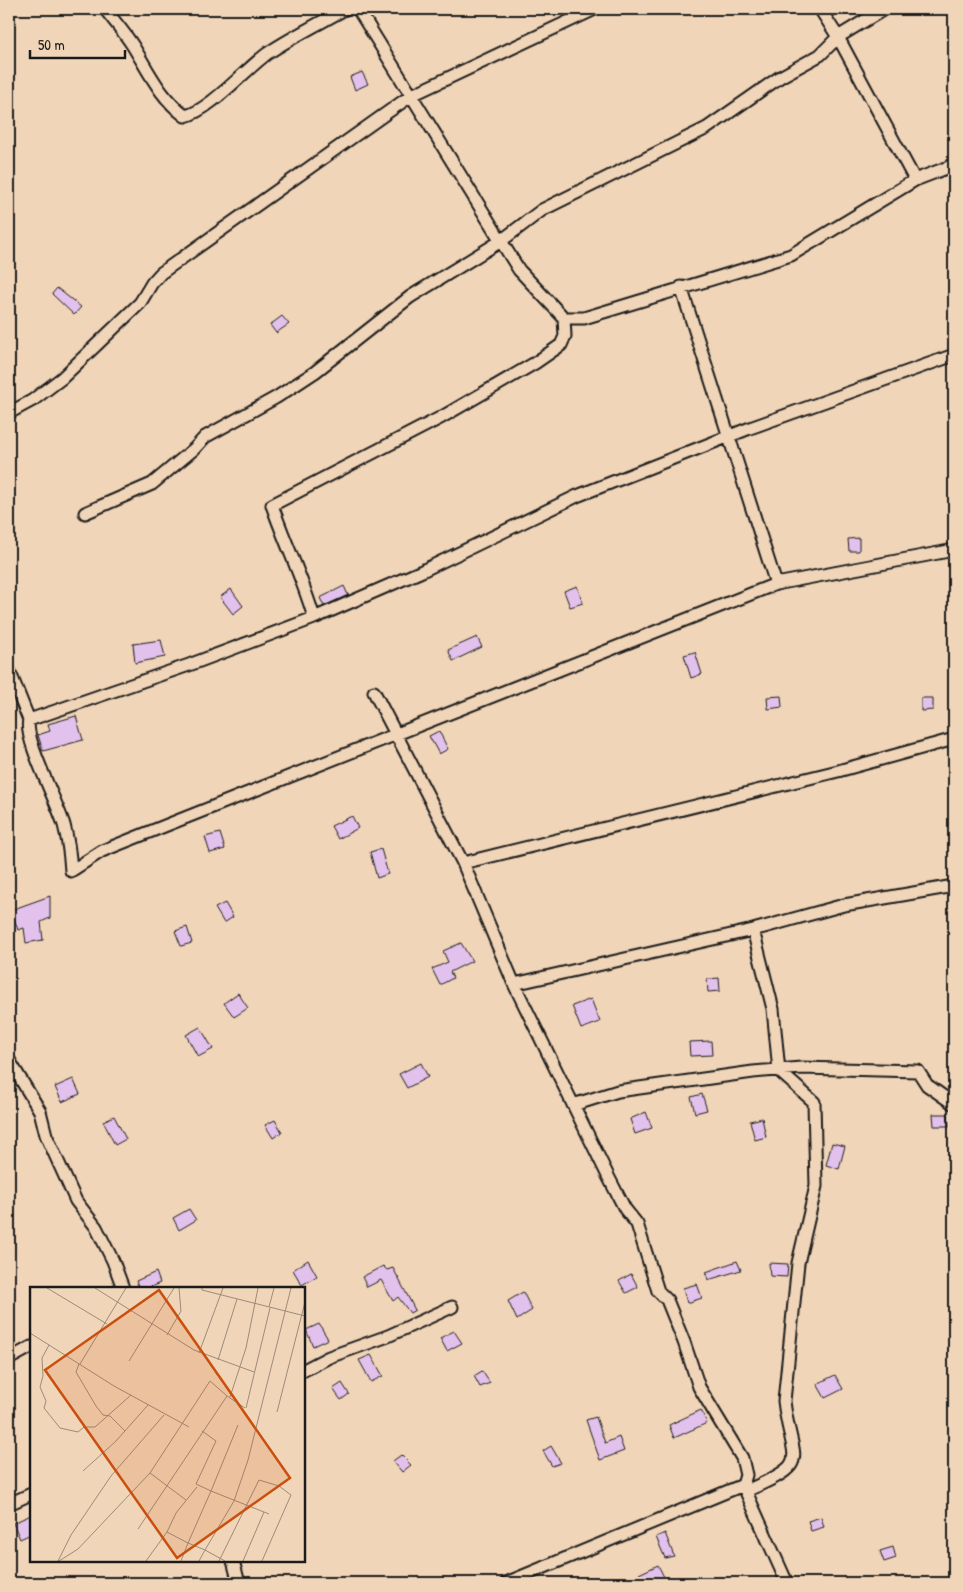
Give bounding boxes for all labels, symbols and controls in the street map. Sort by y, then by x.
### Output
scale bar [30,28,125,60]
text: 50 m [38,34,65,55]
inset map [30,1287,305,1562]

